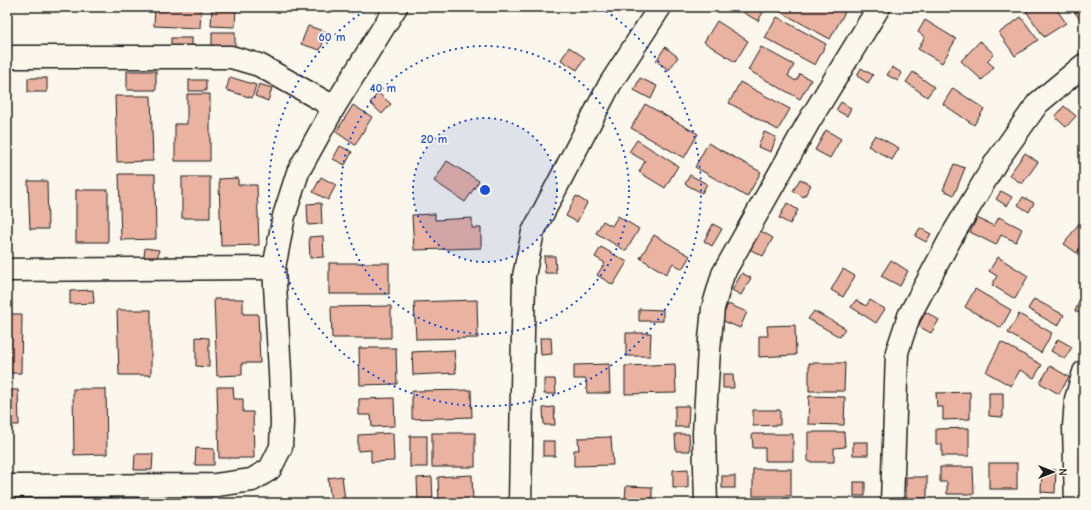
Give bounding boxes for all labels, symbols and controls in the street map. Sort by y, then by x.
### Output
text: 60 m [319,30,345,44]
text: 40 m [370,81,396,95]
text: 20 m [421,132,447,146]
centre of rings [478,183,492,197]
north arrow [1033,452,1073,492]
text: N [1056,468,1069,476]

